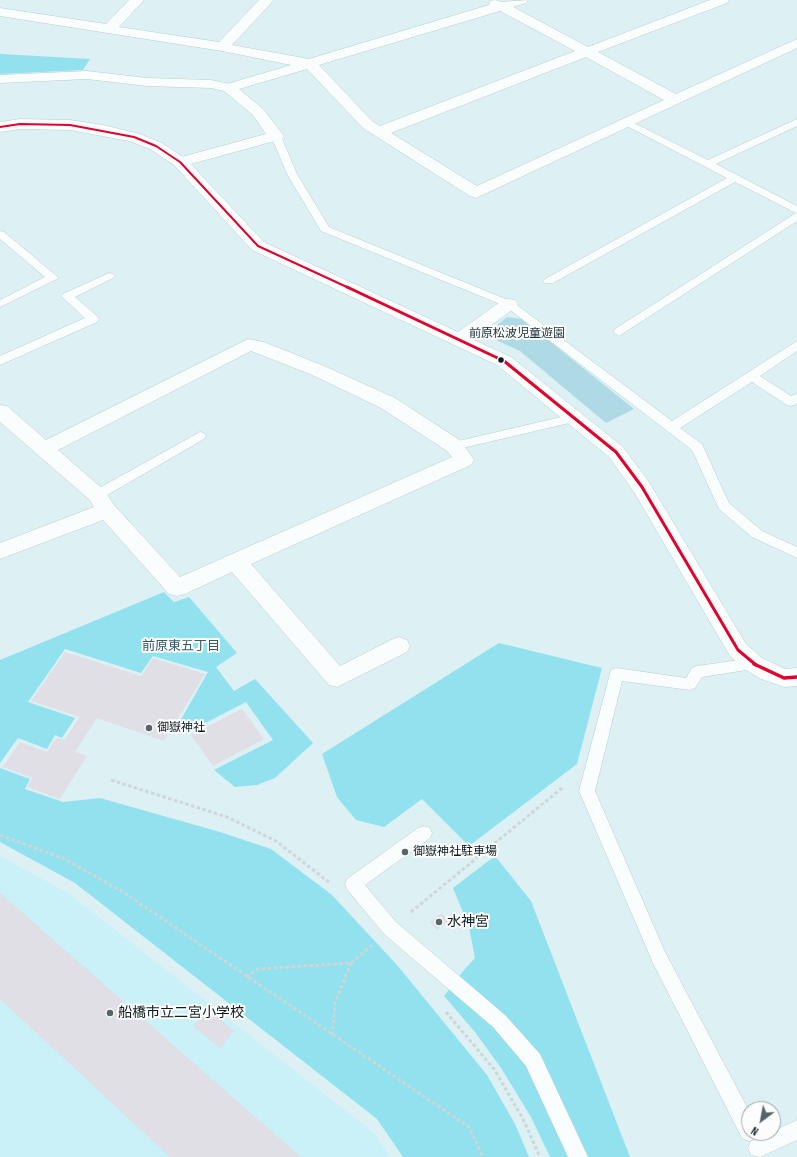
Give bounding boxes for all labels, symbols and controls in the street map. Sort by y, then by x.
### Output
park label: 前原松波児童遊園 [469,327,565,341]
unlabelled marker [496,355,506,365]
district label: 前原東五丁目 [142,639,220,655]
place label: 御嶽神社 [157,721,205,735]
marker: 御嶽神社 [144,723,154,733]
place label: 御嶽神社駐車場 [413,845,497,859]
marker: 御嶽神社駐車場 [400,847,410,857]
place label: 水神宮 [447,914,489,930]
marker: 水神宮 [434,917,444,927]
place label: 船橋市立二宮小学校 [118,1005,244,1021]
marker: 船橋市立二宮小学校 [105,1008,115,1018]
north arrow [741,1101,781,1141]
text: N [749,1124,761,1138]

